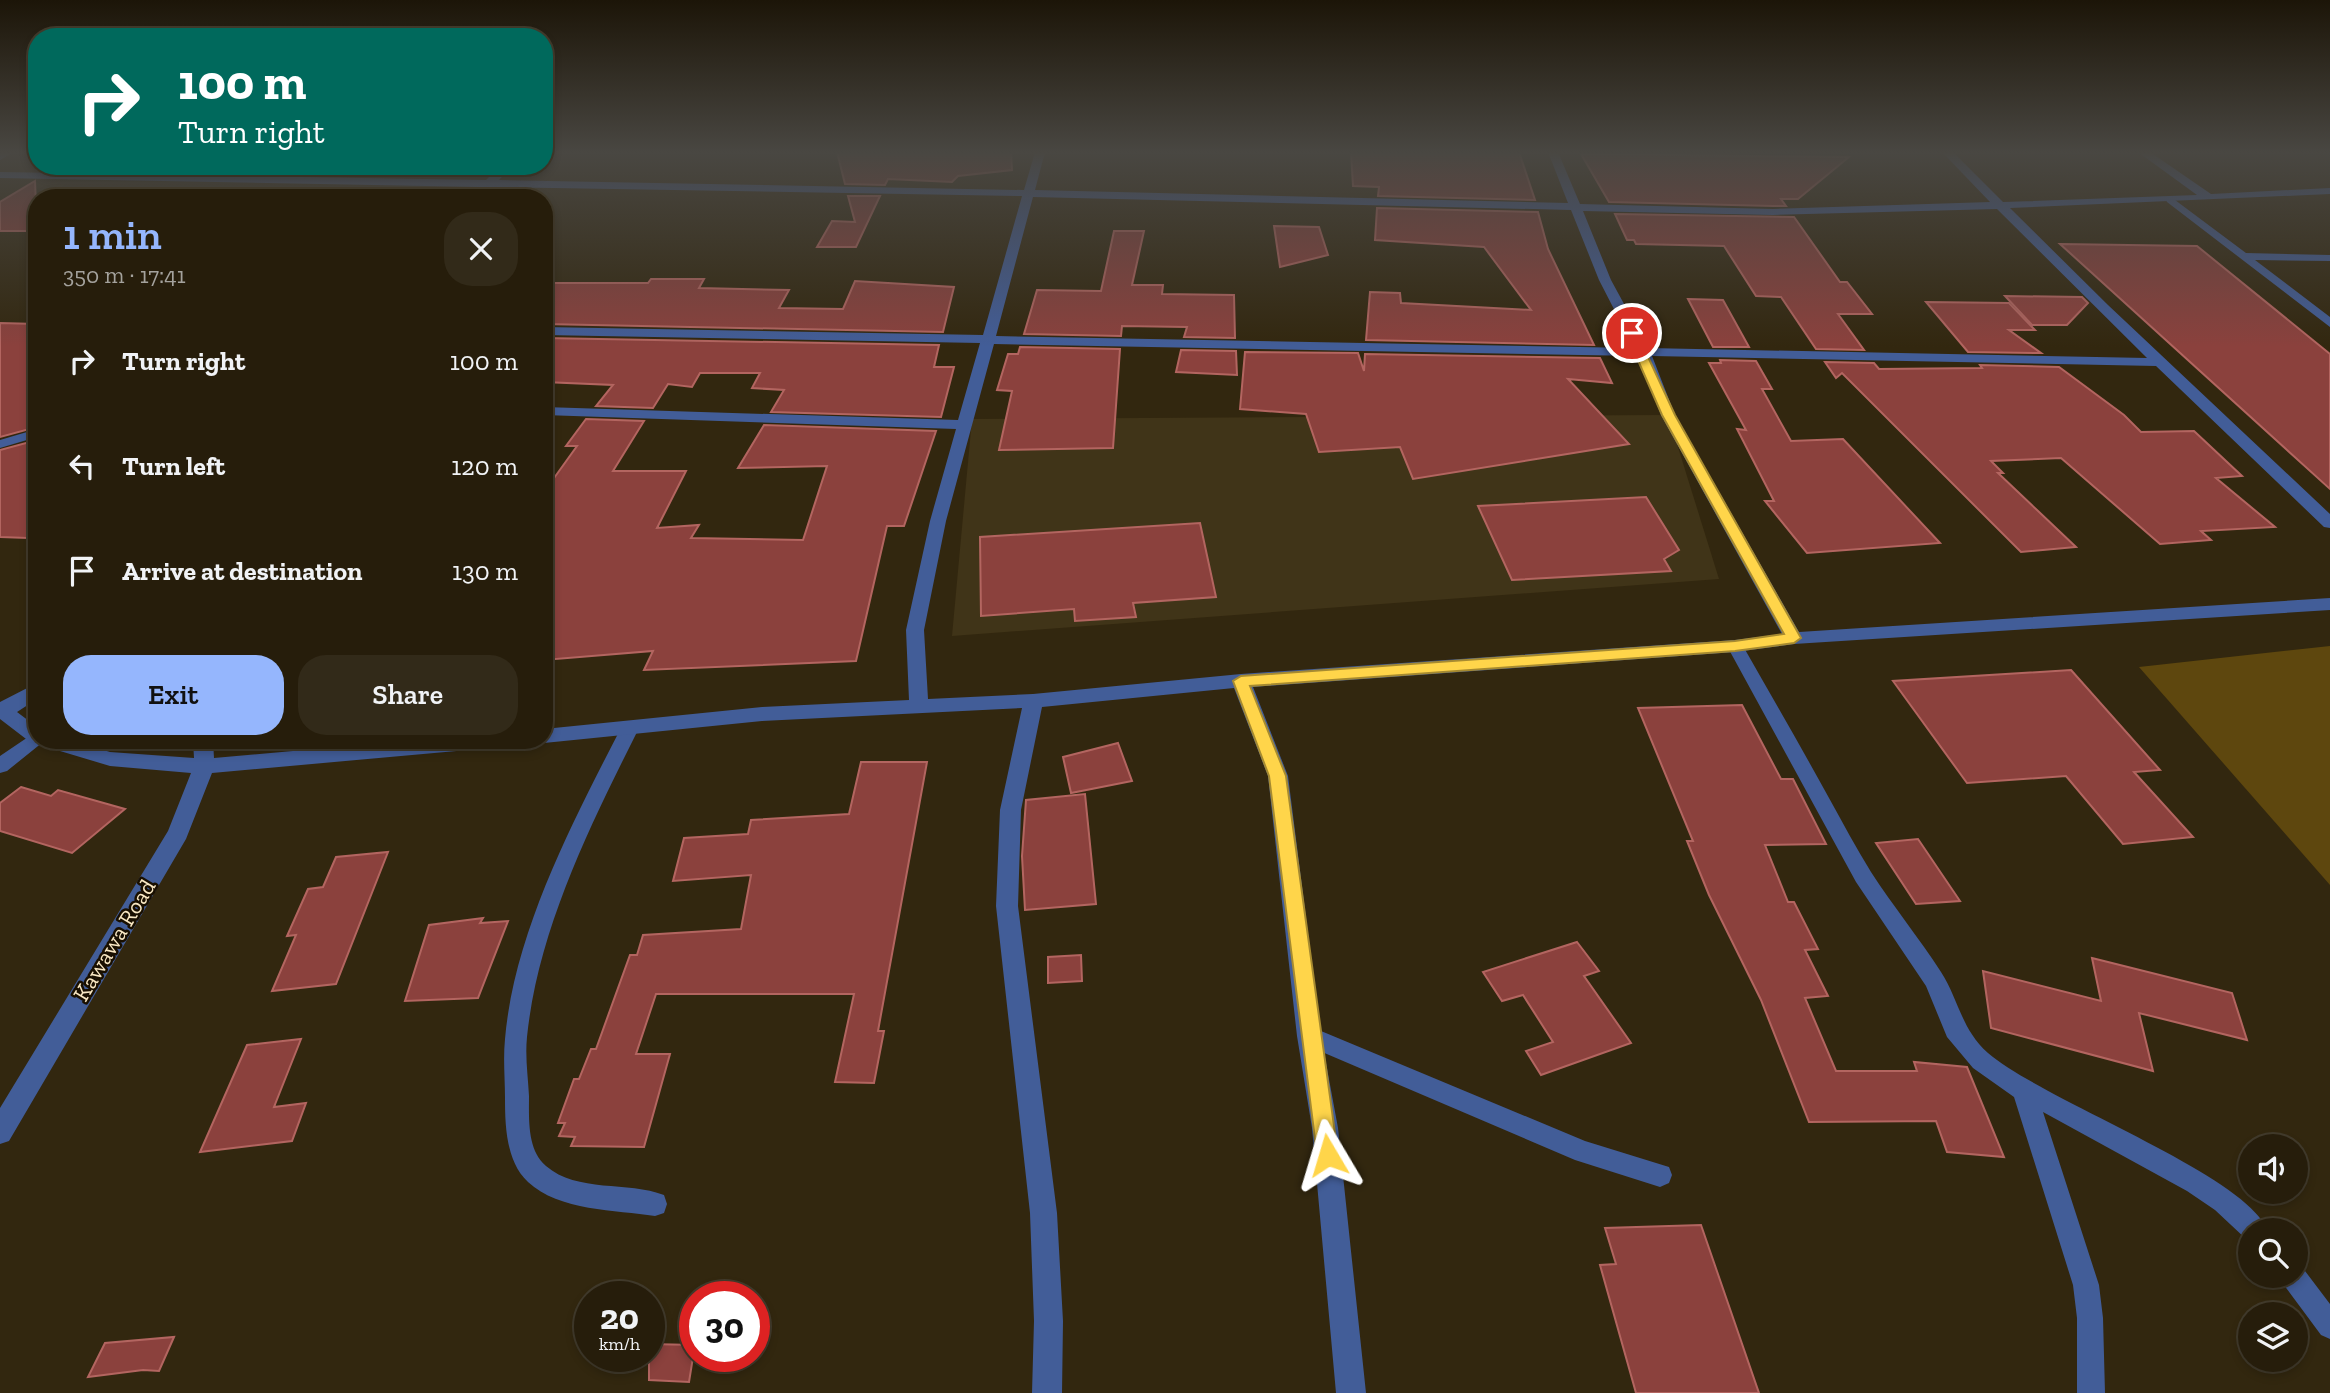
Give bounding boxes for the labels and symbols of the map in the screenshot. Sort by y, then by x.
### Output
pin [1602,303,1662,363]
street label: Kawawa Road [67,874,162,1006]
position arrow [1291,1118,1365,1192]
speed limit sign: 30 [679,1281,770,1372]

